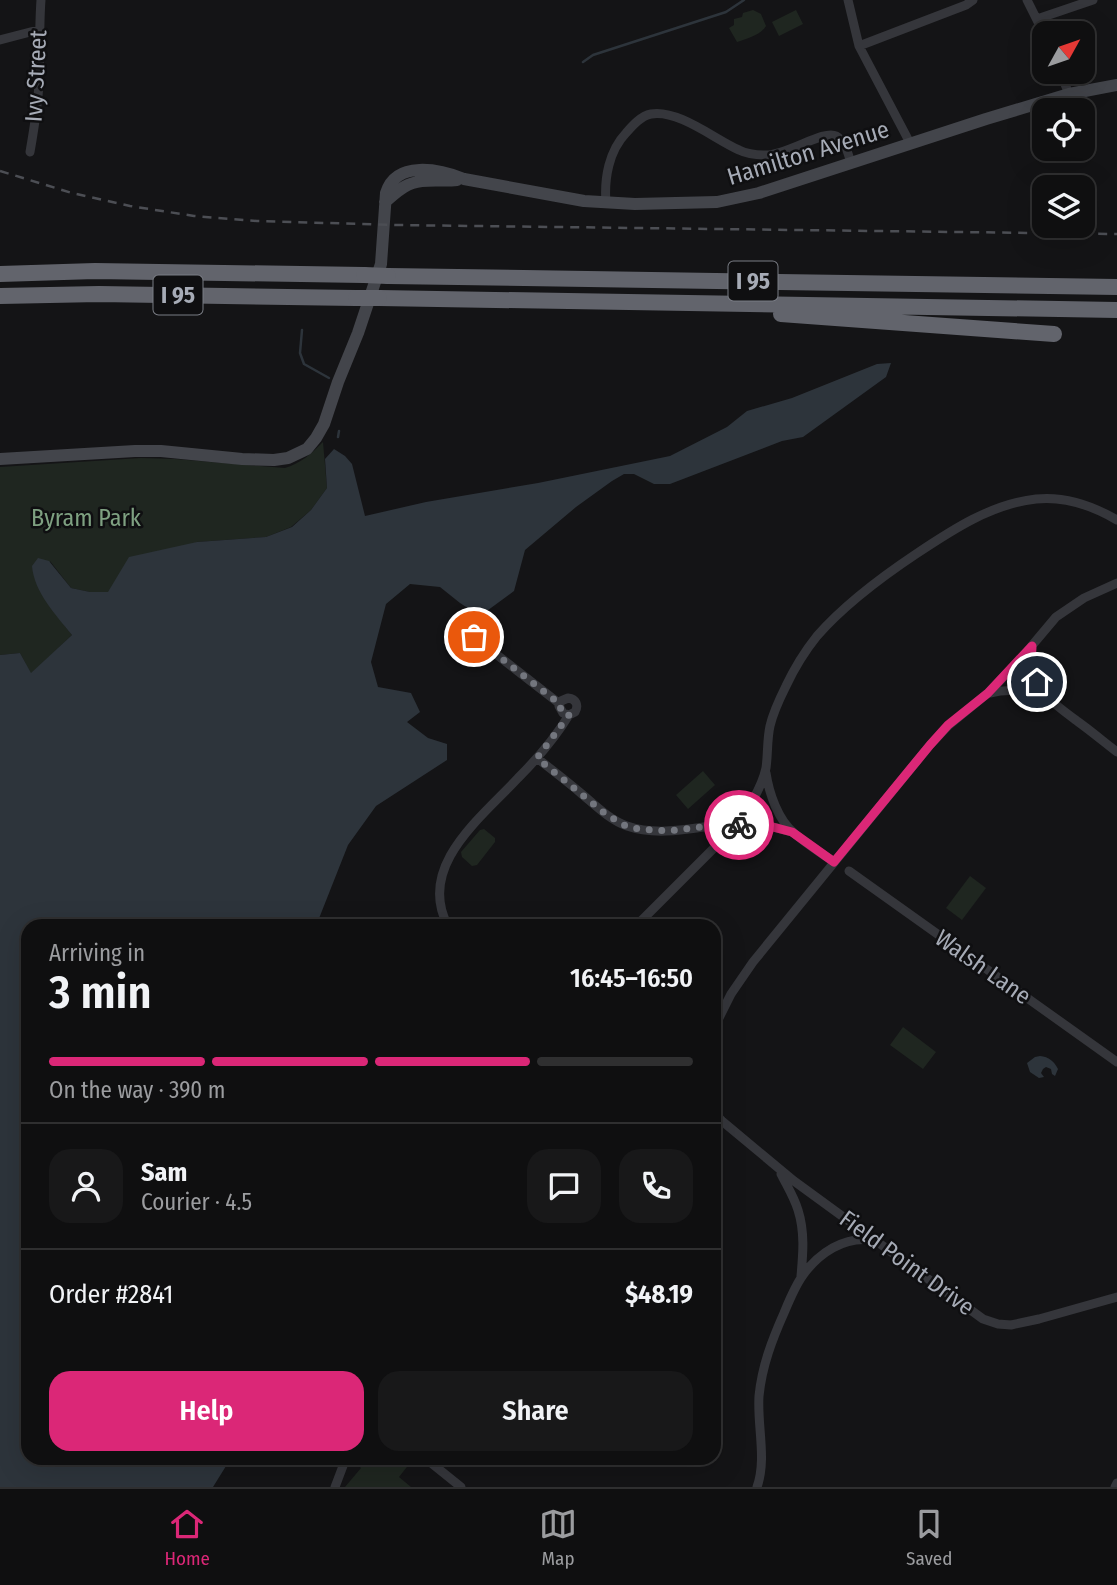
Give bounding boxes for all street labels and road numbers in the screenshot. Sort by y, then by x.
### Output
street label: Ivy Street [20,29,52,123]
street label: Hamilton Avenue [724,115,892,191]
road number: I 95 [728,262,778,300]
road number: I 95 [154,276,202,314]
street label: Walsh Lane [930,924,1036,1010]
street label: Field Point Drive [834,1205,980,1321]

